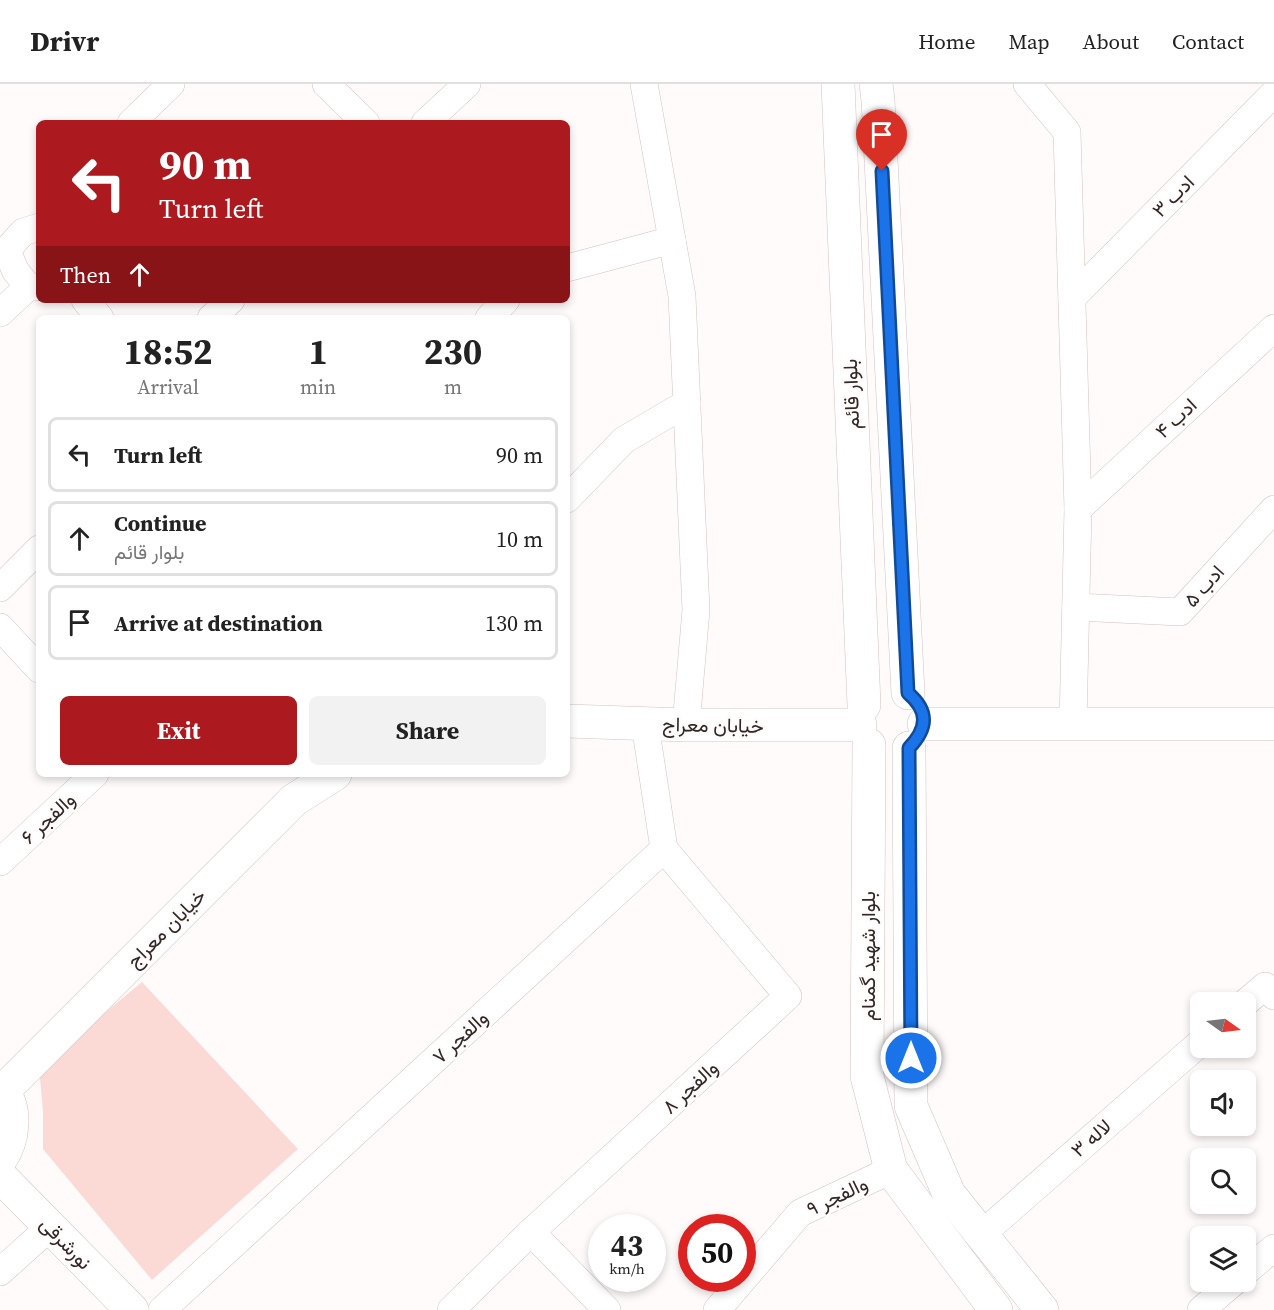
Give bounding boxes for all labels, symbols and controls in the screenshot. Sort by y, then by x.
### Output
text: Drivr [30,22,99,60]
text: Home [918,27,976,56]
text: Map [1009,27,1050,56]
text: About [1083,27,1139,56]
text: Contact [1172,27,1244,56]
pin [856,109,907,171]
icon: arrive [865,118,898,151]
text: 90 m [159,135,252,193]
icon: left [60,144,138,222]
street label: ادب ۳ [1146,169,1200,223]
text: Turn left [159,190,263,227]
icon: ahead [123,258,156,291]
text: Then [60,260,111,290]
text: 18:52 [124,327,212,376]
text: 1 [308,327,328,376]
text: 230 [424,327,482,376]
street label: بلوار قائم [836,358,866,430]
text: Arrival [137,373,199,401]
text: min [300,373,336,401]
text: m [444,373,462,401]
street label: ادب ۴ [1149,391,1203,445]
icon: left [63,438,96,471]
text: Turn left [114,440,202,470]
text: 90 m [496,440,543,470]
text: Continue [114,508,207,538]
icon: ahead [63,522,96,555]
text: 10 m [496,524,543,554]
text: بلوار قائم [114,538,184,566]
street label: ادب ۵ [1177,559,1231,613]
icon: arrive [63,606,96,639]
text: Arrive at destination [114,608,323,638]
text: 130 m [485,608,543,638]
button: Exit [60,696,297,765]
button: Share [309,696,546,765]
street label: خیابان معراج [662,710,764,740]
street label: والفجر ۶ [15,786,81,850]
street label: خیابان معراج [120,882,212,974]
street label: بلوار شهید گمنام [854,891,882,1021]
north arrow [1190,992,1256,1058]
map controls [1190,992,1256,1292]
street label: والفجر ۷ [426,1004,494,1070]
position arrow [879,1026,943,1090]
street label: والفجر ۸ [656,1054,724,1120]
button: sound [1190,1070,1256,1136]
street label: لاله ۳ [1065,1113,1117,1163]
button: search [1190,1148,1256,1214]
street label: والفجر ۹ [802,1169,872,1223]
street label: نورشرقی [34,1210,98,1276]
speed limit sign: 50 [678,1214,756,1292]
text: 43 [611,1225,643,1266]
button: layers [1190,1226,1256,1292]
text: km/h [609,1258,645,1279]

